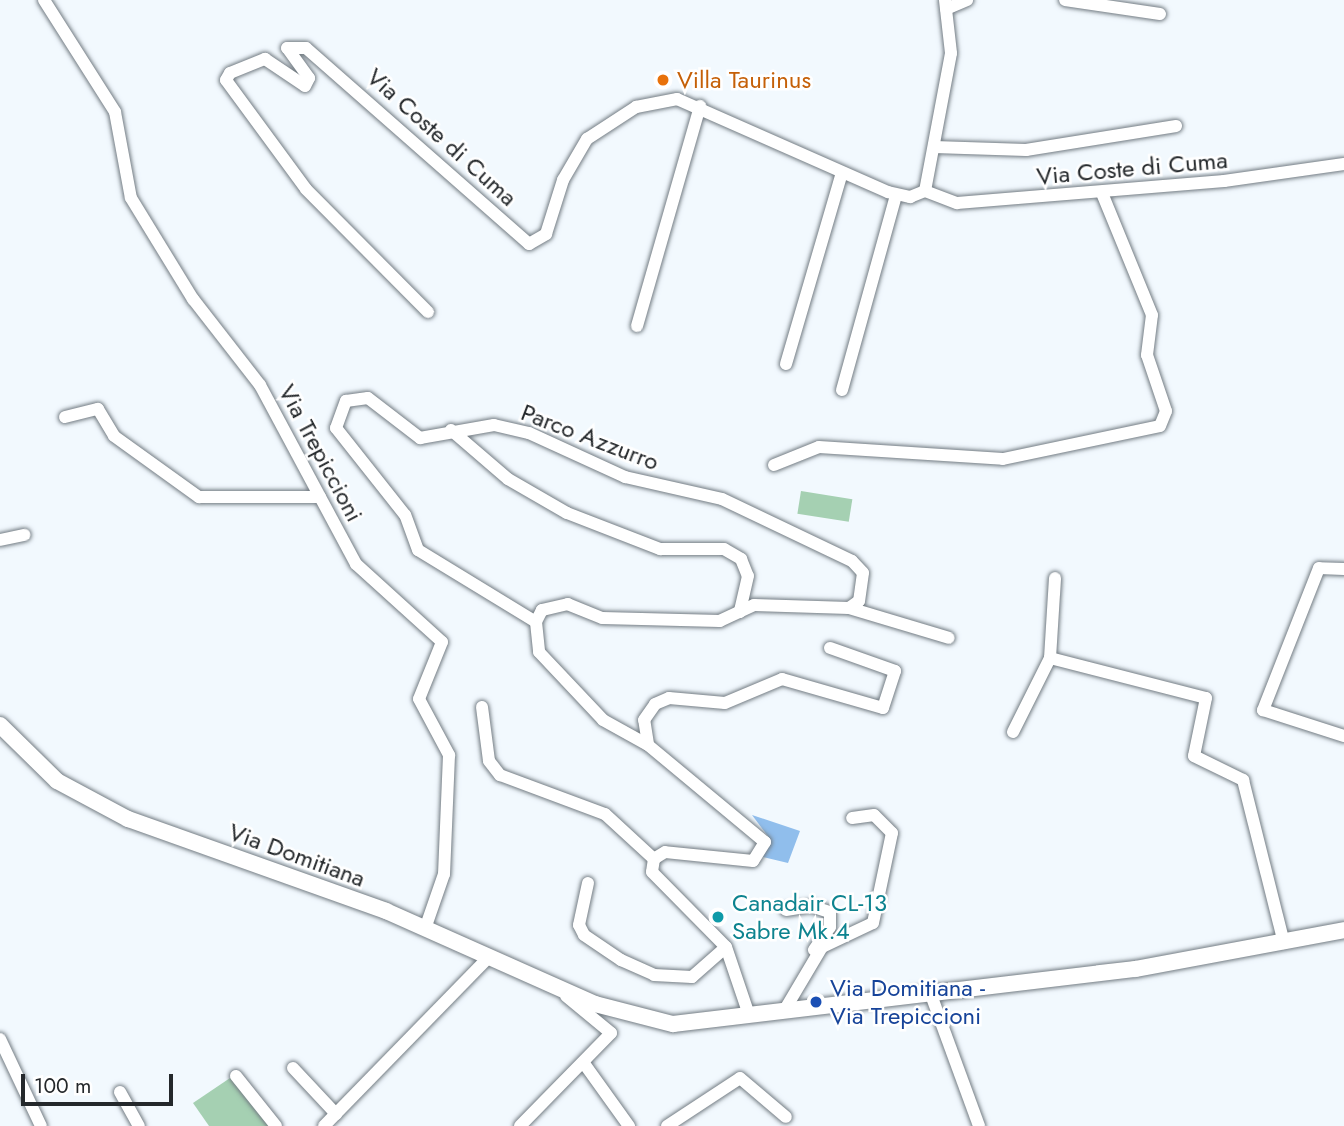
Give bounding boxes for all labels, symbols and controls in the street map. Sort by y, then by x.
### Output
street label: Via Coste di Cuma [361,62,523,212]
place label: Villa Taurinus [677,66,811,94]
marker: Villa Taurinus [655,72,671,88]
street label: Via Coste di Cuma [1035,145,1229,191]
street label: Via Trepiccioni [273,379,369,527]
street label: Parco Azzurro [517,398,663,476]
street label: Via Domitiana [225,817,369,893]
place label: Canadair CL-13 Sabre Mk.4 [732,889,887,945]
marker: Canadair CL-13 Sabre Mk.4 [710,909,726,925]
place label: Via Domitiana - Via Trepiccioni [830,974,985,1030]
marker: Via Domitiana - Via Trepiccioni [808,994,824,1010]
scale bar [24,1060,177,1104]
text: 100 m [34,1071,91,1101]

